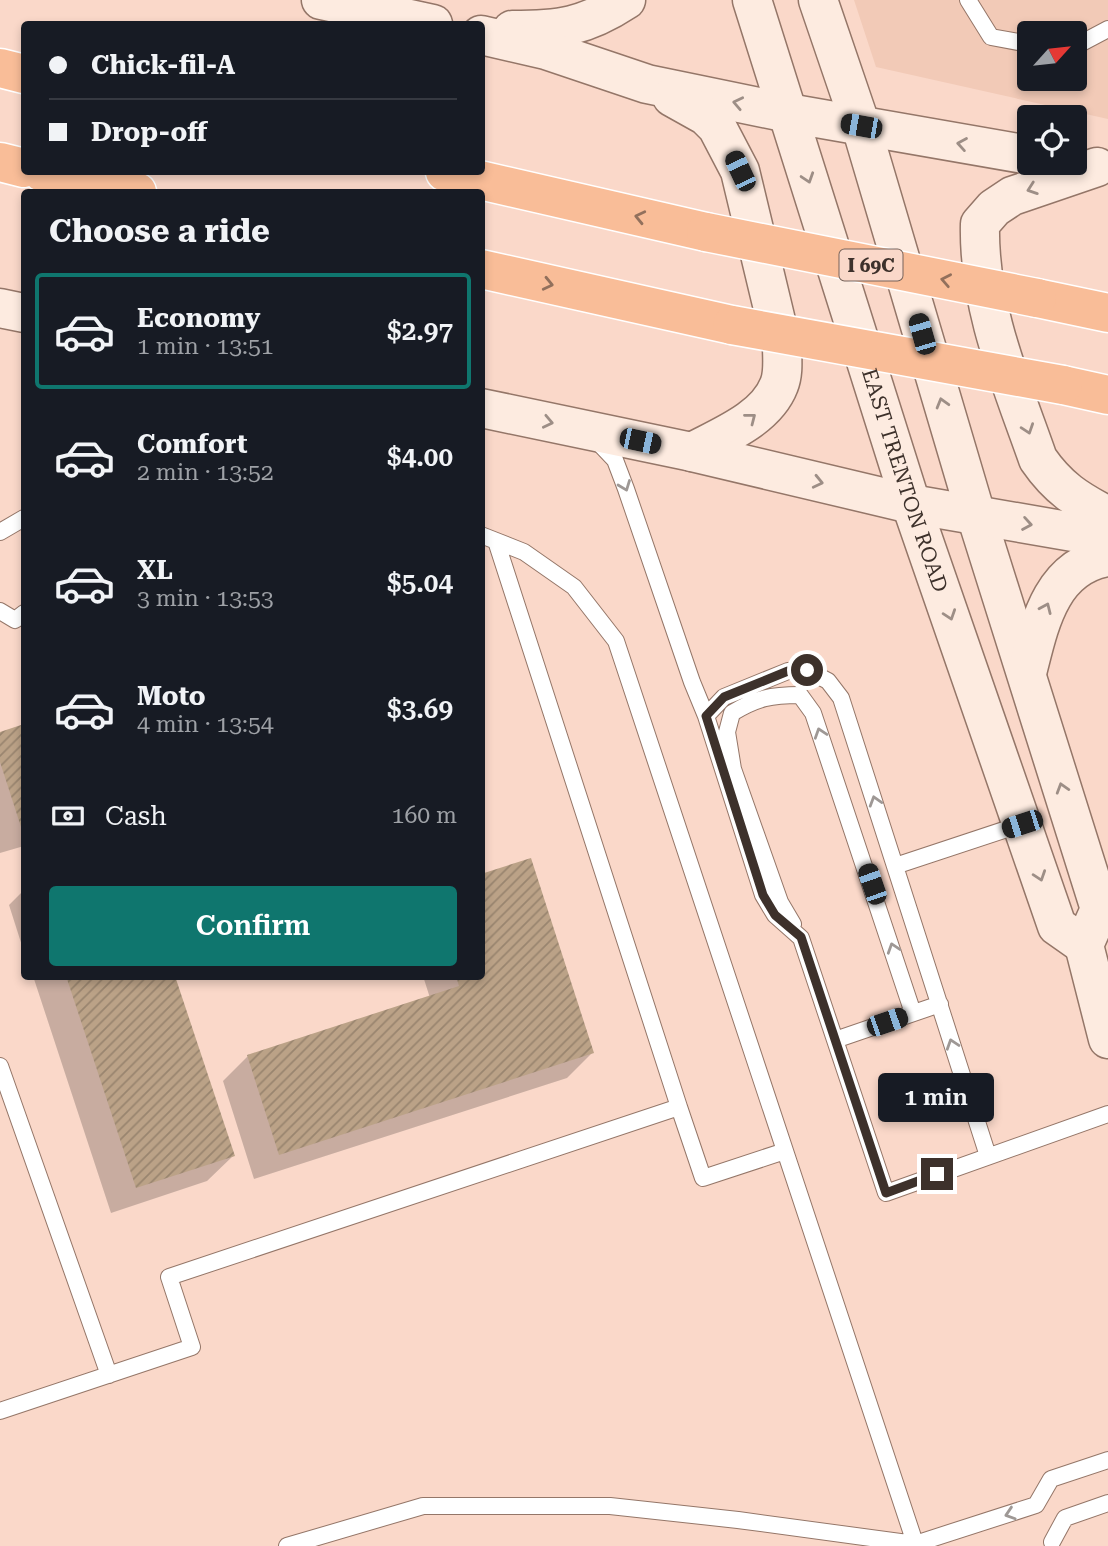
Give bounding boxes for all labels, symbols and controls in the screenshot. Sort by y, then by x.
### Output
north arrow [1017,21,1087,91]
map controls [1017,21,1087,175]
text: Chick-fil-A [91,50,235,80]
one-way arrow [732,96,744,111]
button: locate [1017,105,1087,175]
car [839,112,884,140]
text: Drop-off [91,117,207,147]
one-way arrow [956,137,968,152]
car [722,148,759,194]
one-way arrow [800,172,815,184]
one-way arrow [1026,181,1039,195]
one-way arrow [634,210,646,225]
text: Choose a ride [49,212,270,250]
road number: I 69C [840,249,903,280]
one-way arrow [940,273,952,288]
one-way arrow [542,276,554,291]
icon: car [53,300,116,363]
text: Economy [137,303,260,333]
car [907,311,938,357]
text: $2.97 [387,316,453,346]
text: 1 min · 13:51 [137,333,274,360]
street label: EAST TRENTON ROAD [857,366,953,595]
one-way arrow [936,397,951,409]
one-way arrow [743,413,755,426]
one-way arrow [542,414,554,429]
one-way arrow [1020,422,1034,435]
icon: car [53,426,116,489]
car [618,426,663,456]
text: Comfort [137,429,247,459]
text: $4.00 [387,442,453,472]
text: 2 min · 13:52 [137,459,274,486]
one-way arrow [812,474,824,488]
one-way arrow [616,480,630,492]
one-way arrow [1021,516,1033,531]
icon: car [53,552,116,615]
text: XL [137,555,173,585]
text: $5.04 [387,568,453,598]
text: 3 min · 13:53 [137,585,274,612]
one-way arrow [1038,603,1052,615]
one-way arrow [942,608,956,620]
route start [791,654,823,686]
icon: car [53,678,116,741]
text: Moto [137,681,206,711]
text: $3.69 [387,694,453,724]
text: 4 min · 13:54 [137,711,274,738]
one-way arrow [814,727,828,739]
one-way arrow [1056,782,1071,794]
one-way arrow [868,795,883,807]
icon: cash [49,797,87,835]
text: Cash [105,801,167,831]
text: 160 m [392,802,457,829]
car [999,808,1046,840]
car [856,861,889,907]
one-way arrow [1032,870,1046,882]
button: Confirm [49,886,457,966]
one-way arrow [886,943,901,955]
car [864,1005,911,1039]
one-way arrow [946,1039,961,1051]
callout: 1 min [879,1072,995,1122]
text: 1 min [904,1084,968,1111]
route end [921,1158,953,1190]
one-way arrow [1004,1505,1016,1520]

